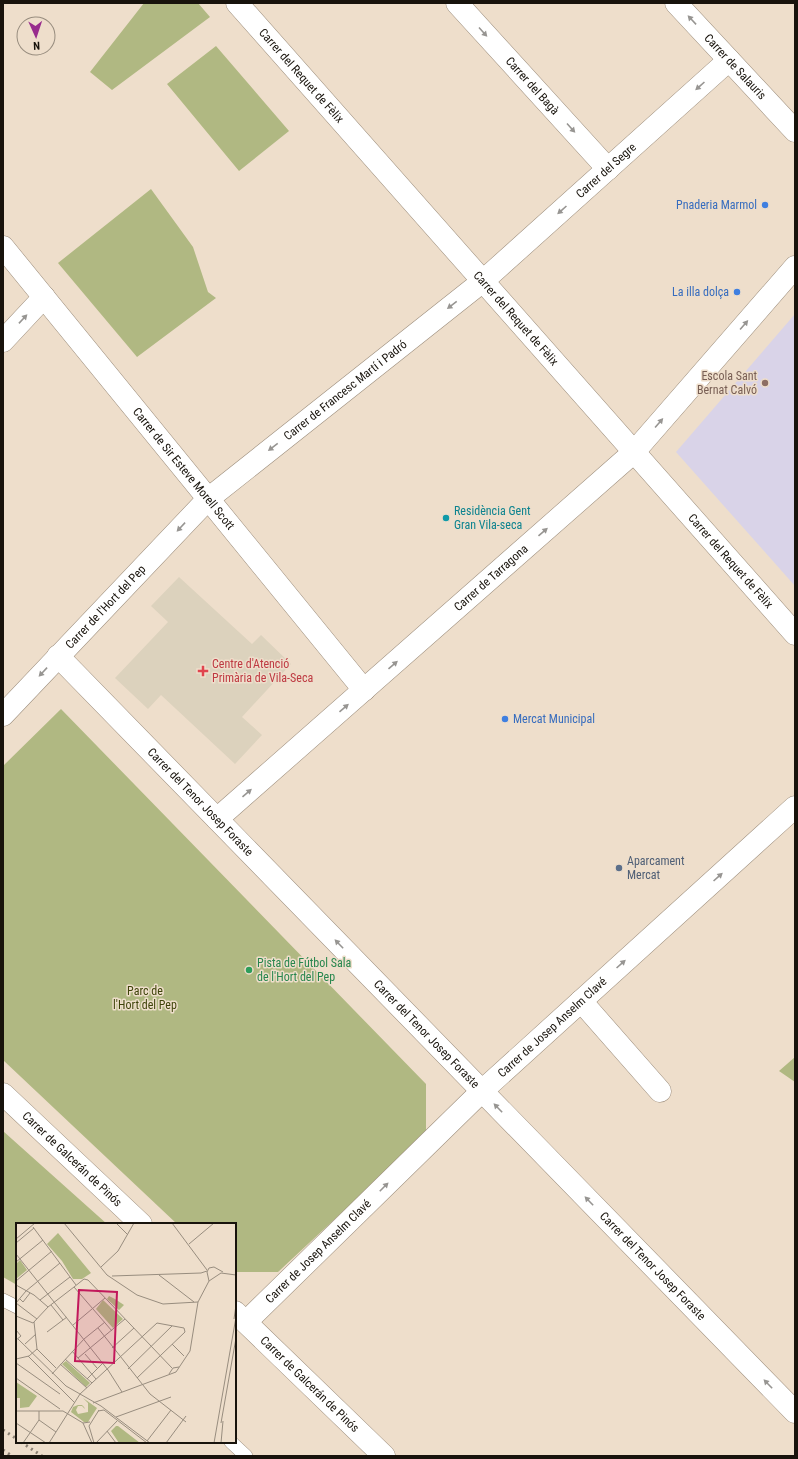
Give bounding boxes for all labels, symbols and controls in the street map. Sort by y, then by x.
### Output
one-way arrow [687,15,697,25]
north arrow [16,16,56,56]
street label: Carrer del Requet de Fèlix [256,26,347,126]
one-way arrow [478,27,488,37]
street label: Carrer de Salauris [701,31,769,102]
text: N [33,39,40,52]
street label: Carrer del Bagà [503,54,562,118]
one-way arrow [695,82,706,91]
one-way arrow [566,123,575,133]
street label: Carrer del Segre [573,140,639,201]
place label: Pnaderia Marmol [676,198,757,212]
marker: Pnaderia Marmol [760,200,770,210]
one-way arrow [557,206,567,215]
street label: Carrer del Requet de Fèlix [471,268,561,368]
place label: La illa dolça [672,285,729,299]
marker: La illa dolça [732,287,742,297]
one-way arrow [446,301,457,310]
one-way arrow [19,314,28,324]
one-way arrow [740,319,749,330]
street label: Carrer de Francesc Martí i Padró [281,337,410,443]
place label: Escola Sant Bernat Calvó [697,369,757,397]
marker: Escola Sant Bernat Calvó [760,378,770,388]
street label: Carrer de Sir Esteve Morell Scott [130,405,238,533]
one-way arrow [655,417,664,428]
one-way arrow [268,442,279,451]
place label: Residència Gent Gran Vila-seca [454,504,531,532]
street label: Carrer del Requet de Fèlix [685,511,776,611]
marker: Residència Gent Gran Vila-seca [441,513,451,523]
one-way arrow [176,522,186,532]
one-way arrow [538,528,548,537]
street label: Carrer de Tarragona [451,542,531,614]
street label: Carrer de l'Hort del Pep [63,562,149,652]
place label: Centre d'Atenció Primària de Vila-Seca [212,657,313,685]
one-way arrow [388,660,398,669]
marker: Centre d'Atenció Primària de Vila-Seca [197,665,209,677]
one-way arrow [39,667,48,677]
one-way arrow [339,703,349,712]
place label: Mercat Municipal [513,712,595,726]
marker: Mercat Municipal [500,714,510,724]
street label: Carrer del Tenor Josep Foraste [145,745,256,859]
one-way arrow [241,789,252,798]
place label: Aparcament Mercat [627,854,685,882]
marker: Aparcament Mercat [614,863,624,873]
one-way arrow [713,872,723,881]
one-way arrow [334,939,344,949]
place label: Pista de Fútbol Sala de l'Hort del Pep [257,956,351,984]
one-way arrow [617,960,626,969]
marker: Pista de Fútbol Sala de l'Hort del Pep [244,965,254,975]
street label: Carrer de Josep Anselm Clavé [495,974,610,1080]
street label: Carrer del Tenor Josep Foraste [371,977,483,1091]
park label: Parc de l'Hort del Pep [113,984,177,1012]
one-way arrow [493,1103,503,1113]
street label: Carrer de Galcerán de Pinós [19,1109,125,1209]
one-way arrow [379,1182,389,1192]
street label: Carrer de Josep Anselm Clavé [262,1196,374,1306]
one-way arrow [584,1196,594,1206]
street label: Carrer del Tenor Josep Foraste [597,1209,709,1323]
inset map [16,1223,236,1443]
street label: Carrer de Galcerán de Pinós [258,1333,362,1435]
one-way arrow [763,1379,773,1389]

